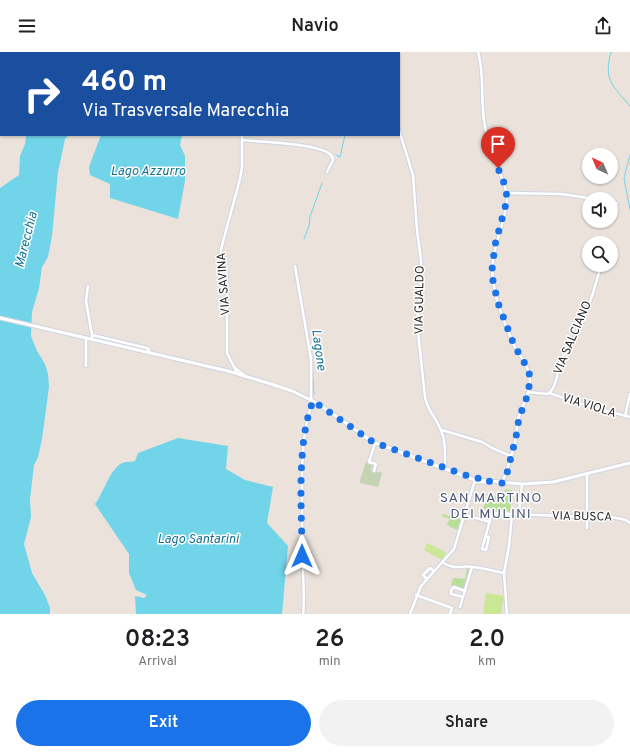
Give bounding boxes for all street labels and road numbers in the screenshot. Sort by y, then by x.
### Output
street label: VIA SAVINA [214,252,234,316]
street label: VIA GUALDO [411,265,429,335]
street label: VIA SALCIANO [550,299,596,377]
street label: VIA VIOLA [560,390,618,422]
street label: VIA BUSCA [552,508,612,526]

